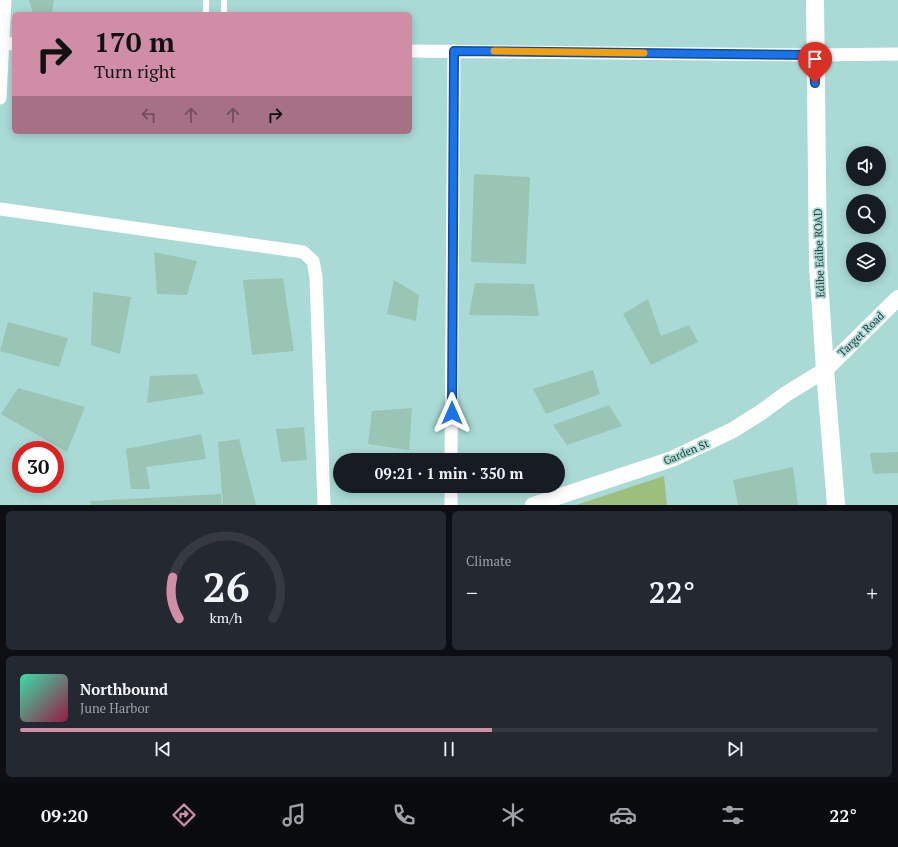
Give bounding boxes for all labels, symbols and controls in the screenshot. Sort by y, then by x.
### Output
text: 170 m [94,23,175,60]
icon: right [28,28,80,80]
pin [798,42,832,83]
icon: arrive [804,48,826,70]
text: Turn right [94,59,176,83]
icon: left [138,104,160,126]
icon: ahead [180,104,202,126]
icon: ahead [222,104,244,126]
icon: right [264,104,286,126]
map controls [846,146,886,282]
button: sound [846,146,886,186]
button: search [846,194,886,234]
street label: Edibe Edibe ROAD [810,208,828,298]
button: layers [846,242,886,282]
street label: Target Road [835,309,887,359]
position arrow [431,392,473,434]
street label: Garden St [661,436,711,468]
speed limit sign: 30 [12,441,64,493]
text: 09:21 · 1 min · 350 m [375,463,523,483]
text: Climate [466,552,511,570]
text: 26 [202,558,250,613]
text: 22° [649,572,695,612]
text: − [466,578,478,607]
text: + [866,578,878,607]
text: km/h [210,607,243,626]
text: Northbound [80,679,168,699]
text: June Harbor [80,699,150,717]
icon: previous [152,738,174,760]
icon: pause [438,738,460,760]
icon: next [724,738,746,760]
icon: directions [170,801,198,829]
icon: music [280,801,308,829]
icon: phone [390,801,418,829]
icon: climate [499,801,527,829]
icon: car [609,801,637,829]
icon: filters [719,801,747,829]
text: 09:20 [41,803,88,827]
text: 22° [829,803,857,827]

